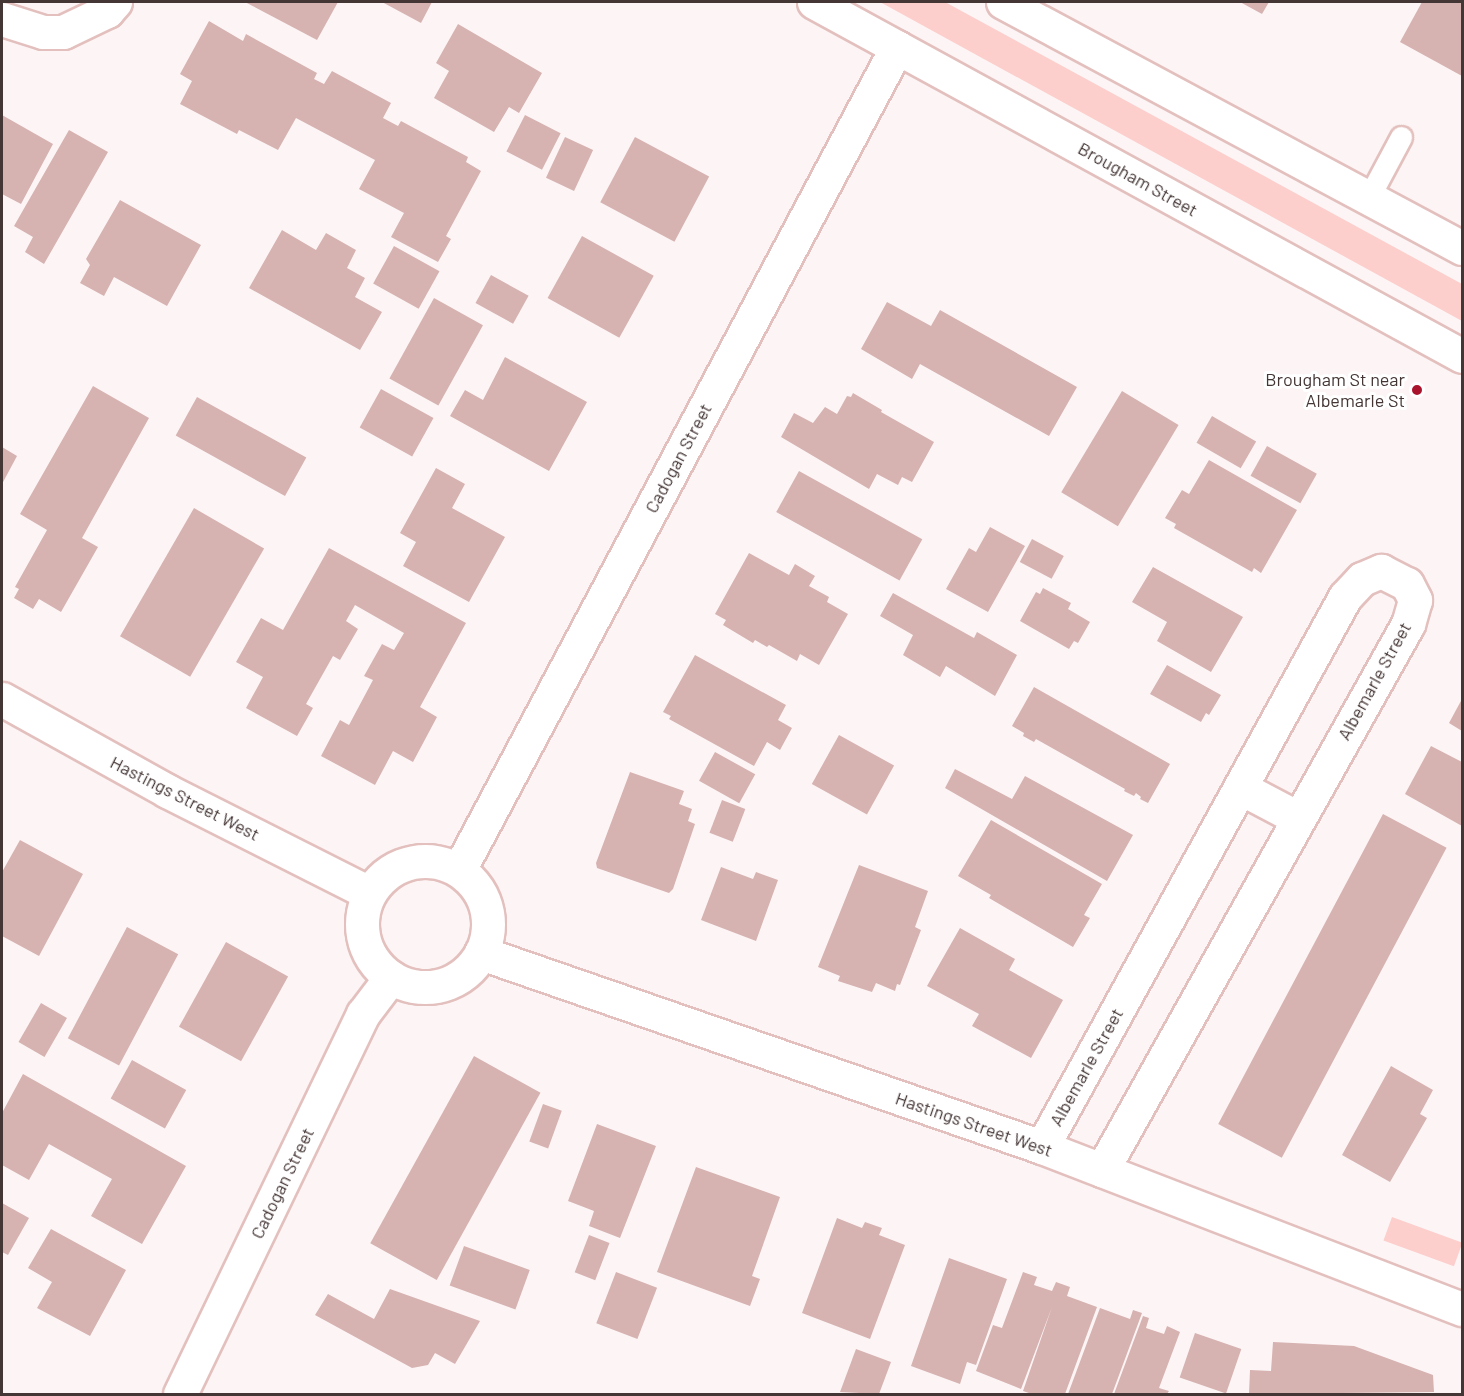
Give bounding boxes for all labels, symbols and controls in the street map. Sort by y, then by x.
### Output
street label: Brougham Street [1074,137,1202,221]
place label: Brougham St near Albemarle St [1265,369,1405,412]
marker: Brougham St near Albemarle St [1410,383,1424,397]
street label: Cadogan Street [640,400,716,516]
street label: Albemarle Street [1333,618,1415,744]
street label: Hastings Street West [107,751,263,845]
street label: Albemarle Street [1045,1004,1127,1130]
street label: Hastings Street West [893,1087,1055,1161]
street label: Cadogan Street [246,1124,318,1242]

